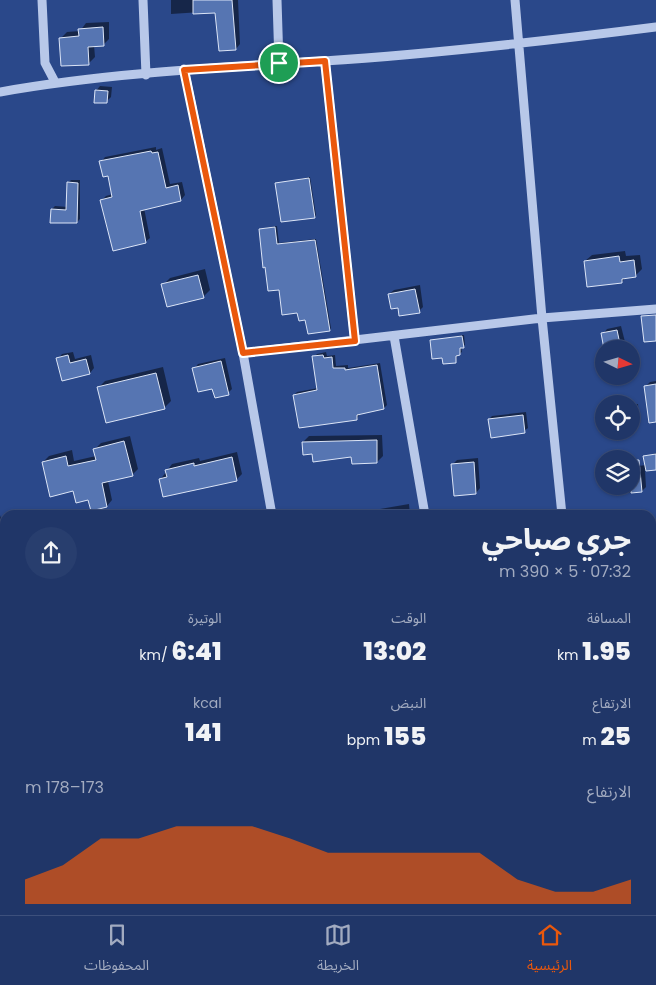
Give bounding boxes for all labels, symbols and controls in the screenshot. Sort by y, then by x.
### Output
pin [258,42,300,84]
icon: arrive [265,49,293,77]
north arrow [595,340,640,385]
map controls [595,340,640,495]
button: locate [595,395,640,440]
button: layers [595,450,640,495]
text: جري صباحي [482,520,631,559]
button: share [25,527,77,579]
text: 07:32 · 5 × 390 m [499,560,631,583]
text: الوتيرة [188,608,222,628]
text: الوقت [391,608,426,628]
text: المسافة [587,608,631,628]
text: 6:41 [171,634,222,669]
text: 13:02 [363,634,426,669]
text: 1.95 [582,634,631,669]
text: /km [139,645,171,665]
text: km [557,645,582,665]
text: kcal [193,693,222,713]
text: النبض [391,693,426,713]
text: الارتفاع [593,693,631,713]
text: 141 [185,715,222,750]
text: 155 [384,719,426,754]
text: 25 [600,719,631,754]
text: bpm [347,730,384,750]
text: m [582,730,600,750]
text: 173–178 m [25,776,104,799]
text: الارتفاع [587,780,631,803]
tab: المحفوظات [84,921,149,980]
tab: الخريطة [317,921,359,980]
tab: الرئيسية [527,921,572,980]

